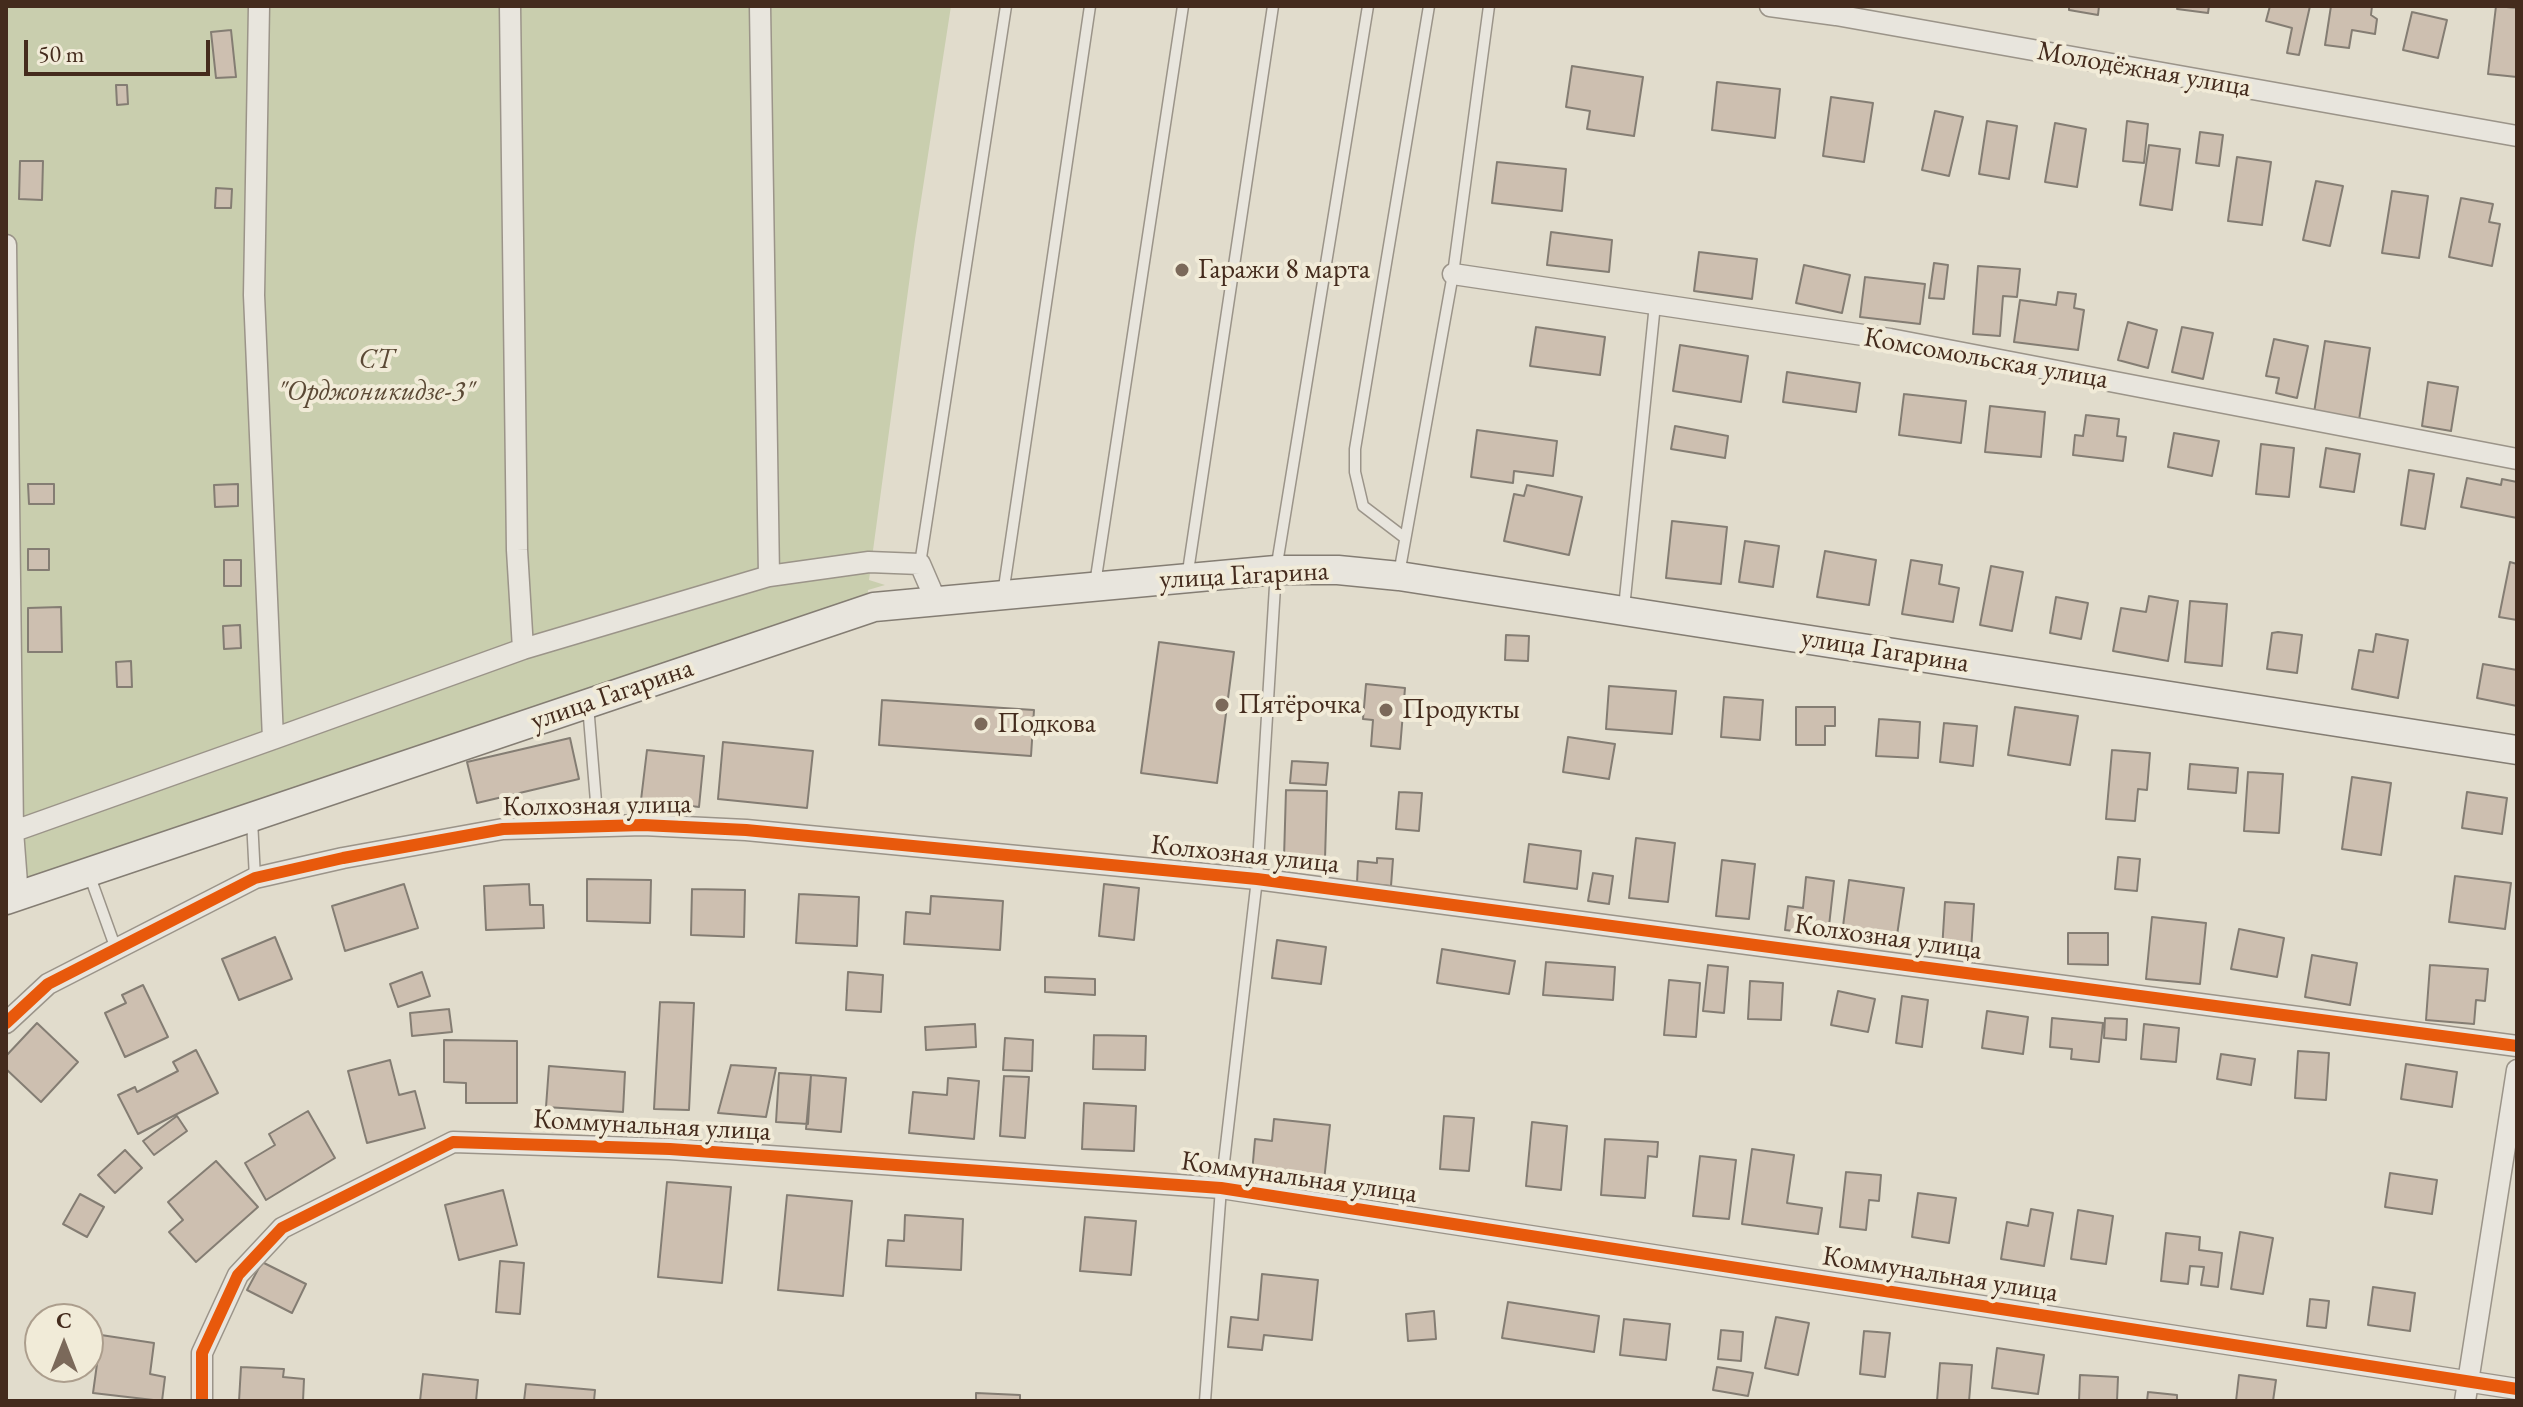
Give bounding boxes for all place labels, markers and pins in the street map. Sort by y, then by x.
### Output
place label: Гаражи 8 марта [1198,253,1370,287]
marker: Гаражи 8 марта [1173,261,1191,279]
place label: Пятёрочка [1238,688,1361,722]
place label: Продукты [1402,693,1520,727]
marker: Пятёрочка [1213,696,1231,714]
marker: Продукты [1377,701,1395,719]
place label: Подкова [997,707,1096,741]
marker: Подкова [972,715,990,733]

